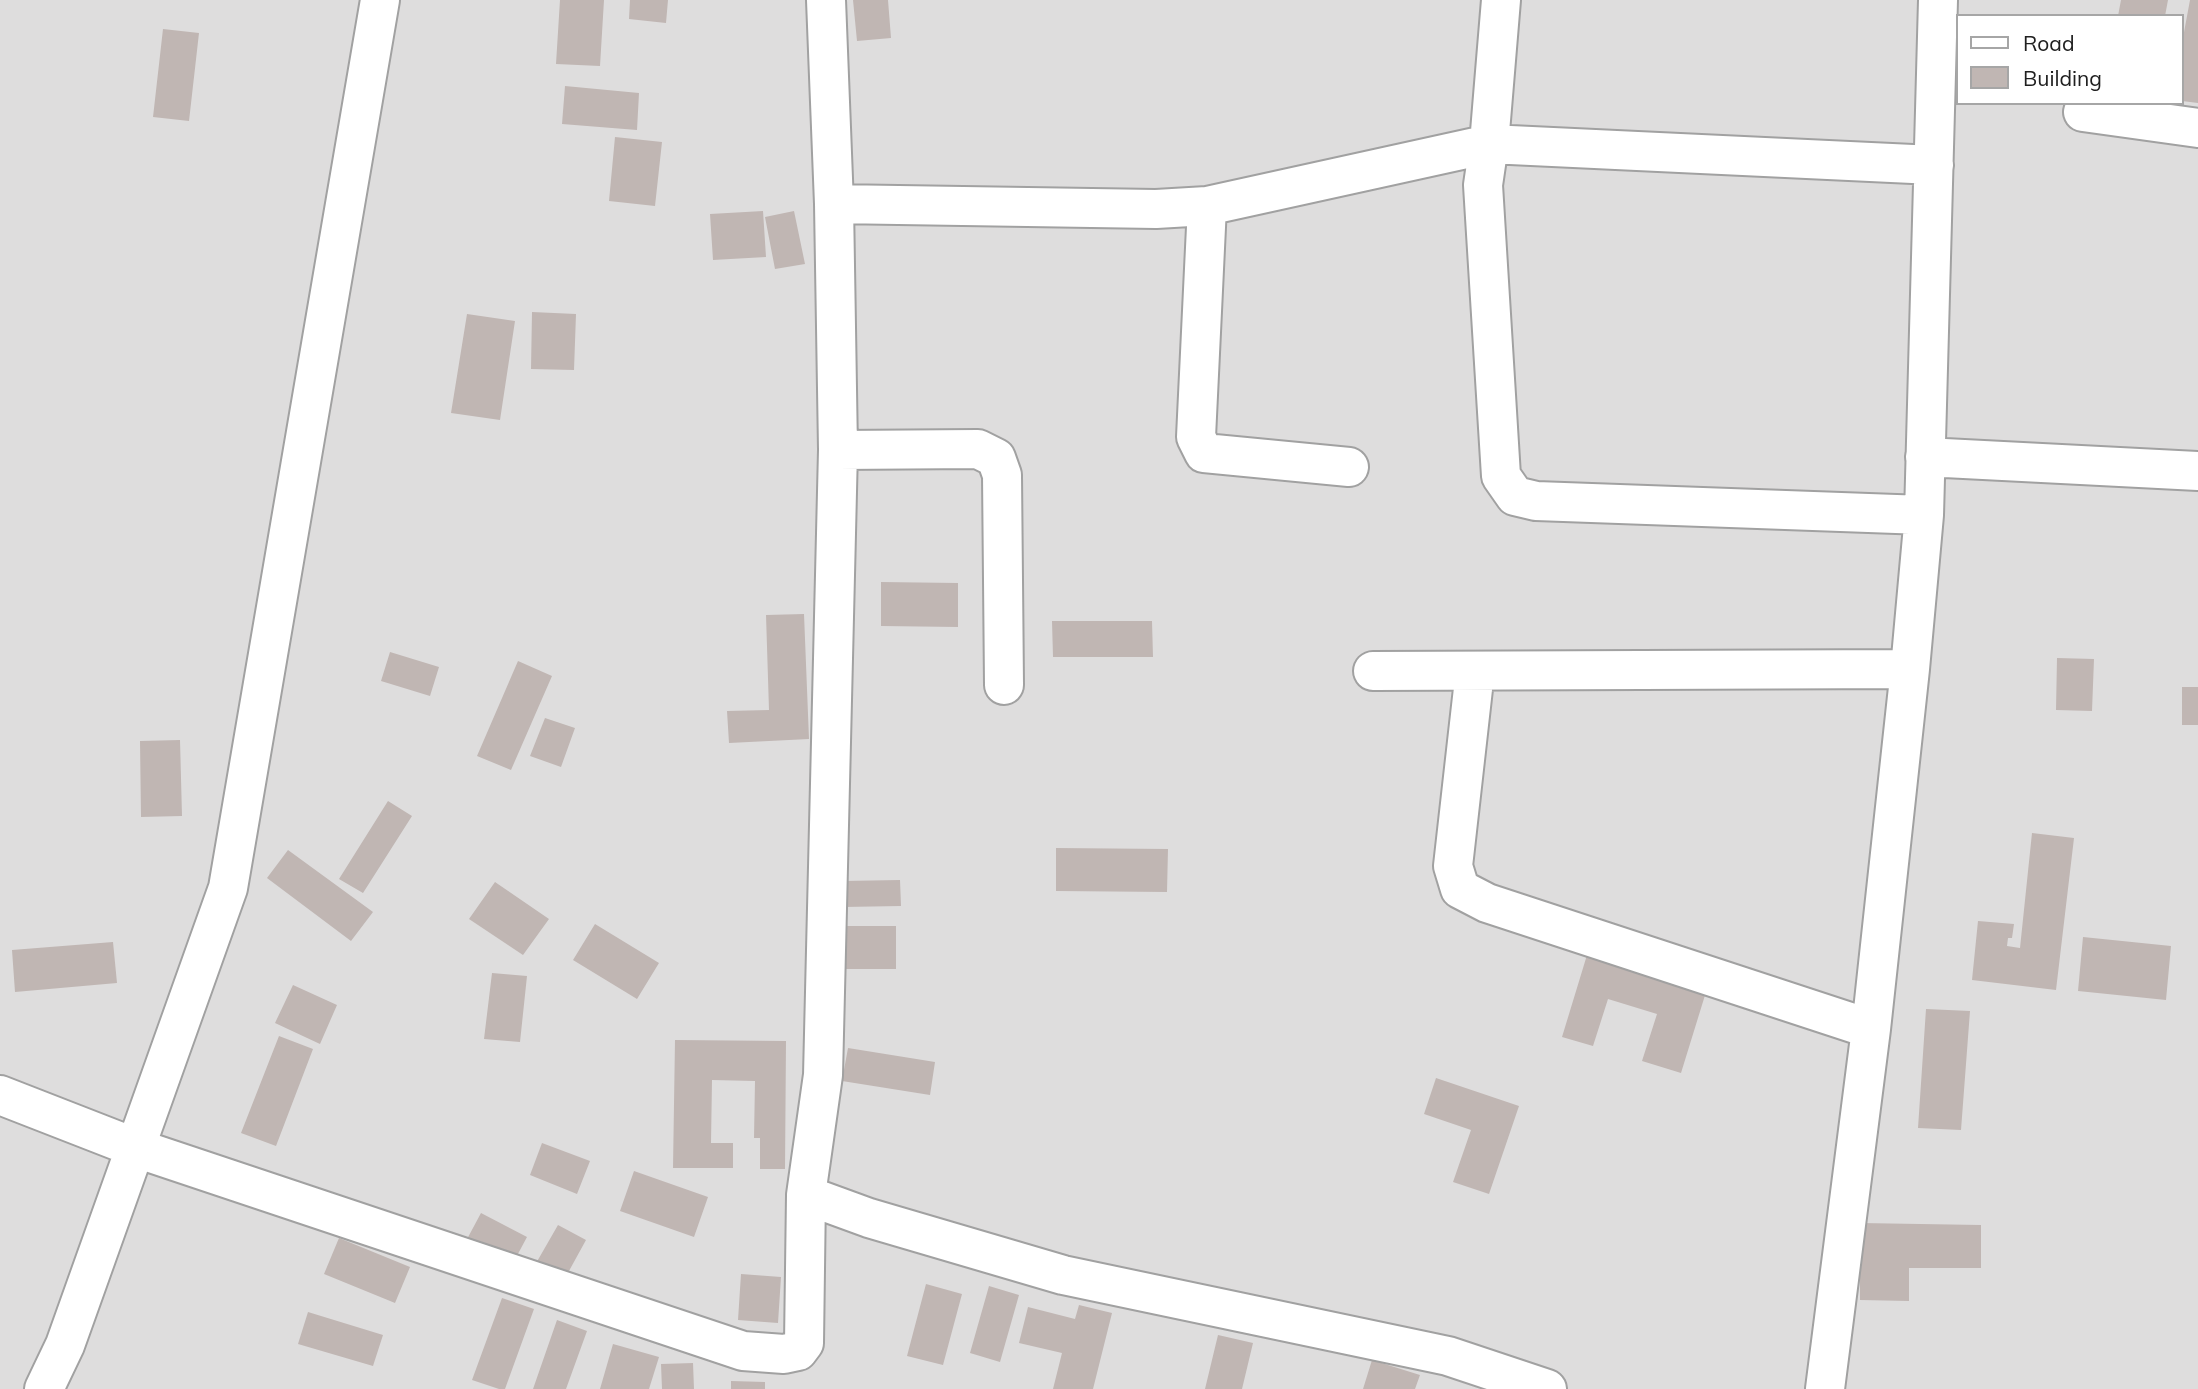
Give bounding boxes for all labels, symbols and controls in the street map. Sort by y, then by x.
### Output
legend [1956,14,2184,105]
text: Road [2023,30,2074,56]
text: Building [2023,65,2102,91]

